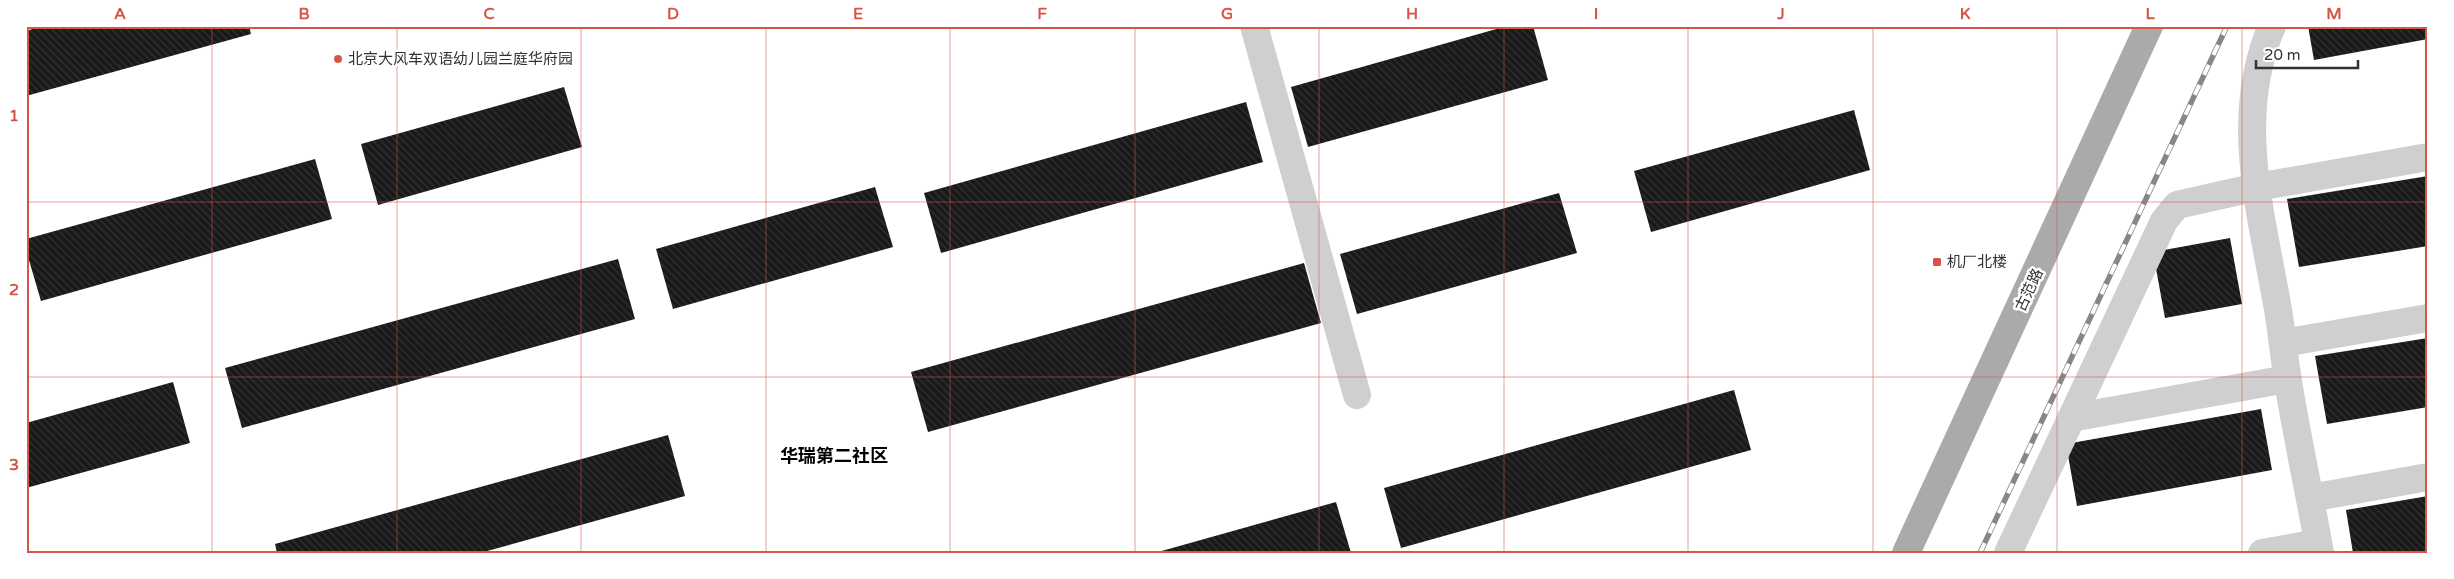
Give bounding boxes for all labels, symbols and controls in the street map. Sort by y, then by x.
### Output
text: A [114,4,126,24]
text: B [298,4,310,24]
text: C [483,4,495,24]
text: D [667,4,679,24]
text: E [853,4,863,24]
text: F [1037,4,1047,24]
text: G [1221,4,1233,24]
text: H [1406,4,1418,24]
text: I [1594,4,1598,24]
text: J [1776,4,1785,24]
text: K [1960,4,1971,24]
text: L [2145,4,2155,24]
text: M [2326,4,2342,24]
scale bar [2256,38,2359,70]
text: 20 m [2264,46,2301,64]
place label: 北京大风车双语幼儿园兰庭华府园 [348,50,573,68]
marker: 北京大风车双语幼儿园兰庭华府园 [332,53,344,65]
text: 1 [9,106,19,126]
place label: 机厂北楼 [1947,253,2007,271]
marker: 机厂北楼 [1931,256,1943,268]
street label: 古范路 [2011,266,2047,314]
text: 2 [9,280,19,300]
district label: 华瑞第二社区 [780,445,888,467]
text: 3 [9,455,19,475]

